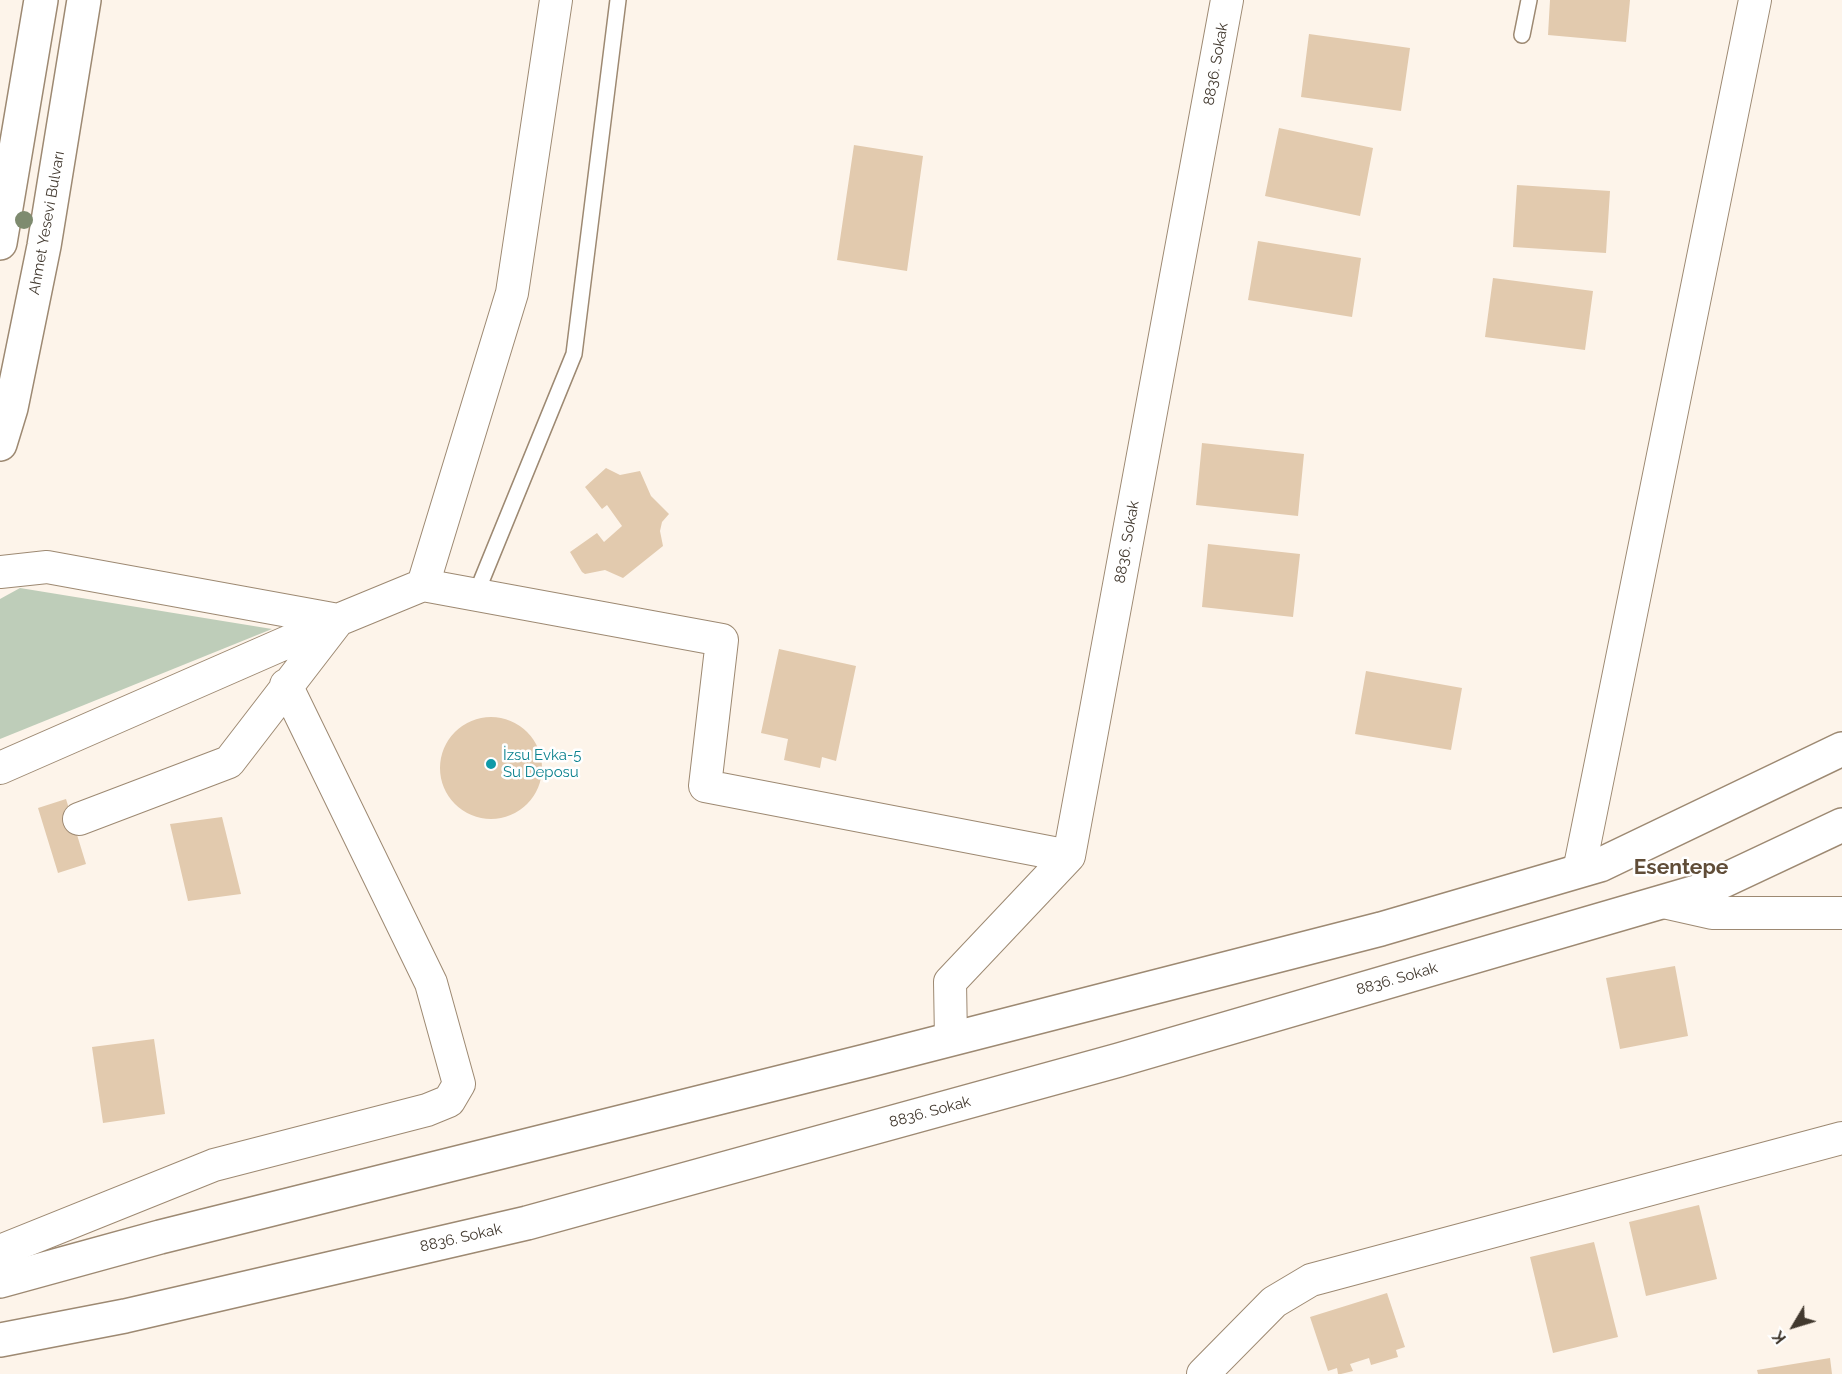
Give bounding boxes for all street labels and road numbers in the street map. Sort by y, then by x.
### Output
street label: 8836. Sokak [1200,21,1232,107]
street label: Ahmet Yesevi Bulvarı [25,150,69,296]
street label: 8836. Sokak [1111,499,1143,585]
street label: 8836. Sokak [1354,959,1440,999]
street label: 8836. Sokak [887,1092,973,1132]
street label: 8836. Sokak [418,1220,504,1256]

